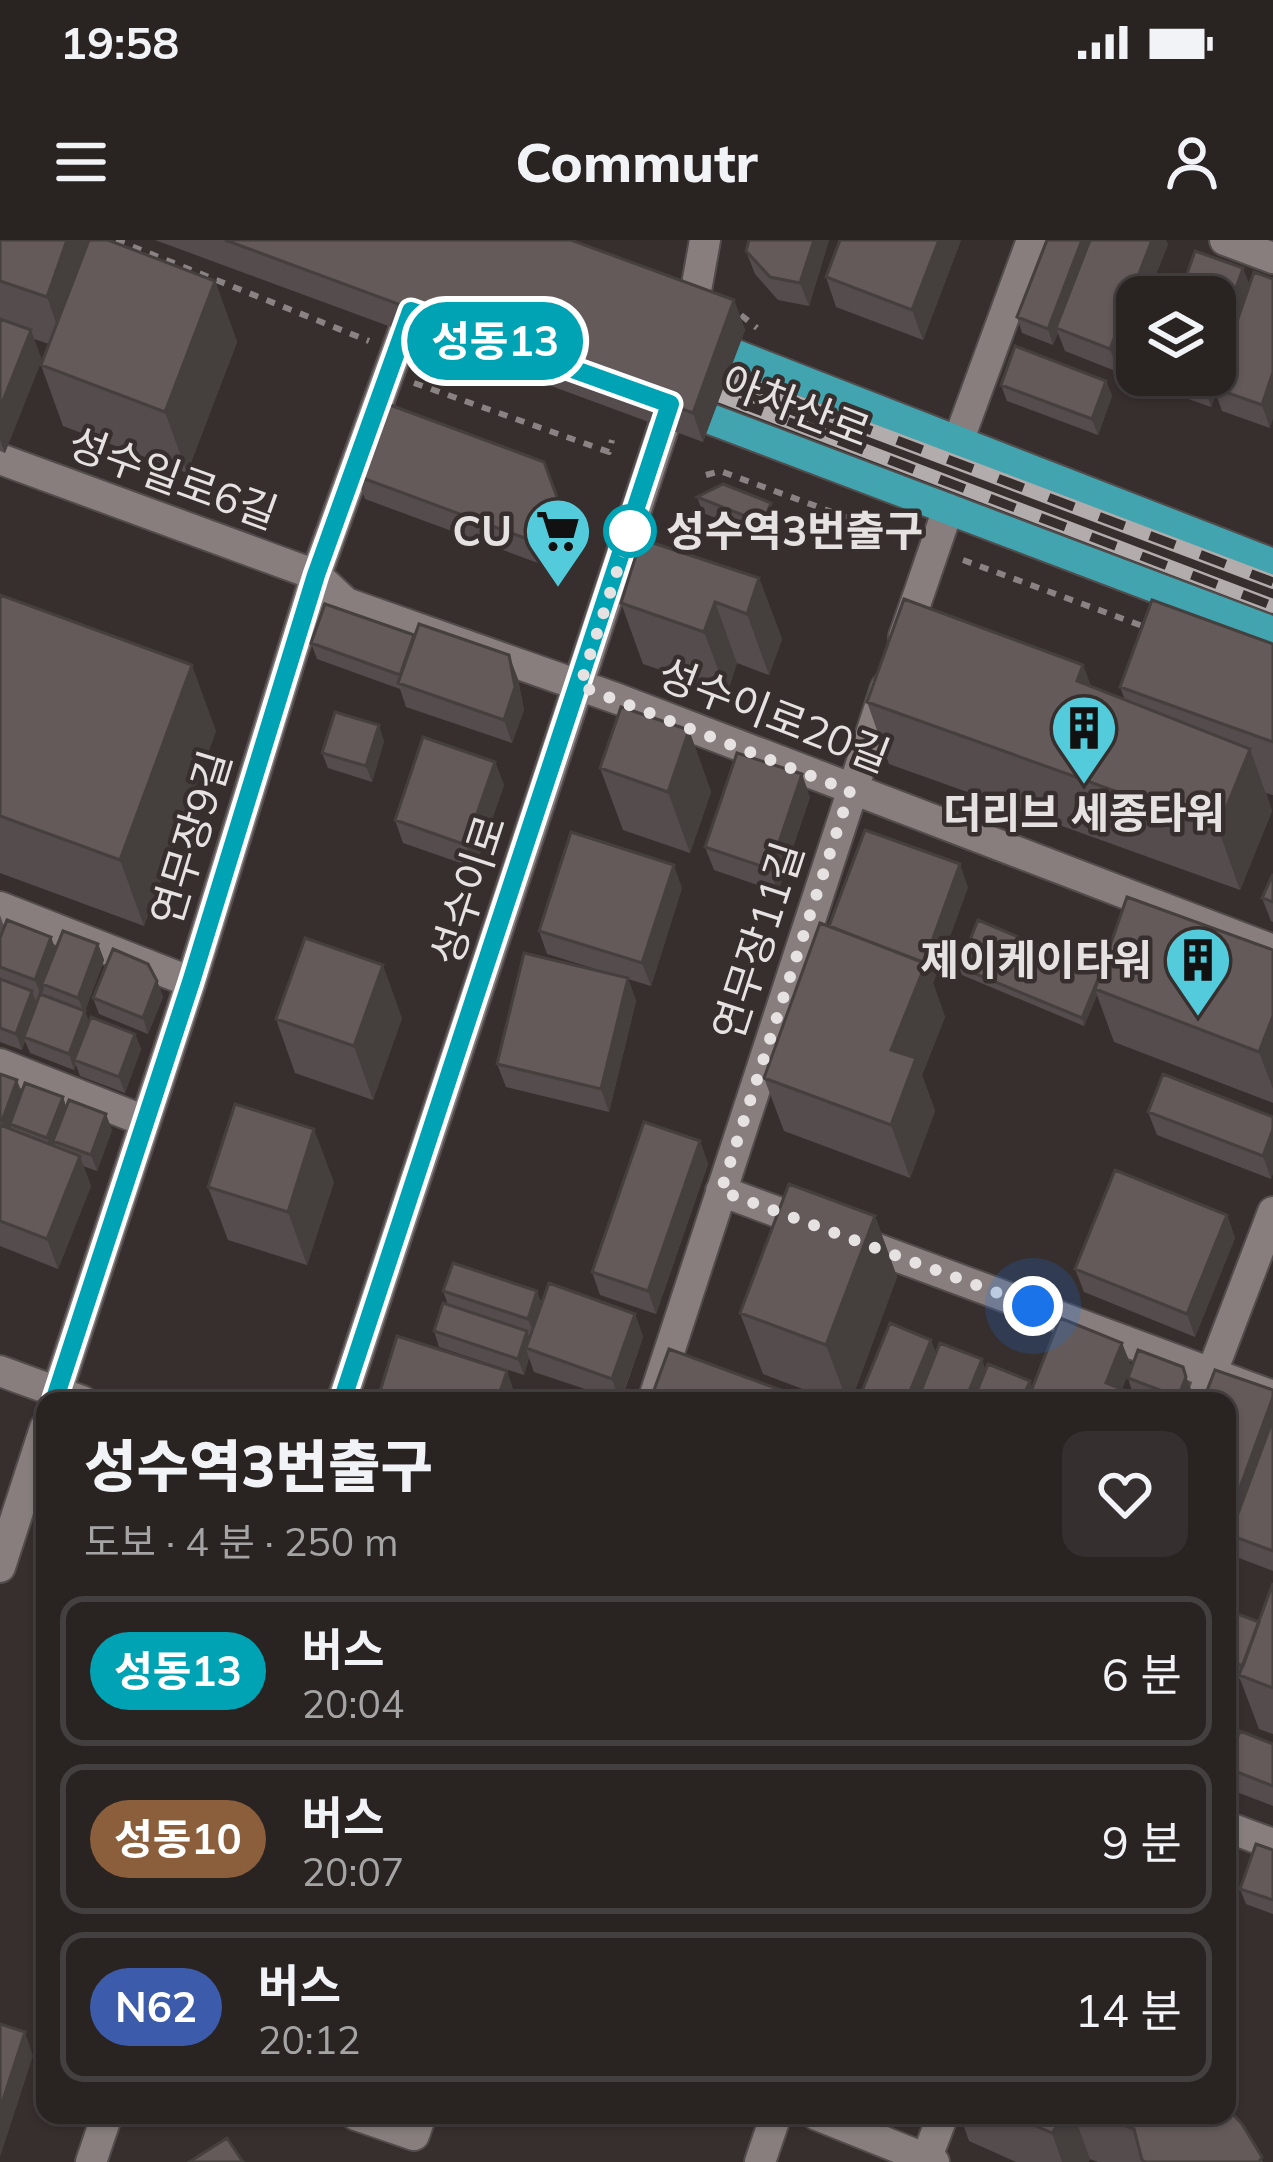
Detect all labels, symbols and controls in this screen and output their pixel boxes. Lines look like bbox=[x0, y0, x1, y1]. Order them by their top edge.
text: 19:58 bbox=[60, 14, 179, 70]
text: Commutr bbox=[515, 128, 758, 196]
icon: menu bbox=[48, 129, 114, 195]
icon: person bbox=[1159, 129, 1225, 195]
map controls bbox=[1116, 276, 1236, 396]
button: layers bbox=[1116, 276, 1236, 396]
line badge: 성동13 bbox=[411, 302, 579, 380]
text: 성동13 bbox=[431, 314, 559, 367]
street label: 아차산로 bbox=[715, 353, 878, 458]
street label: 성수일로6길 bbox=[61, 415, 285, 540]
supermarket icon: CU bbox=[523, 496, 593, 590]
place label: CU bbox=[452, 504, 512, 557]
place label: 성수역3번출구 bbox=[666, 504, 923, 557]
marker: 성수역3번출구 bbox=[605, 506, 655, 556]
street label: 성수이로20길 bbox=[651, 646, 897, 783]
building icon: 더리브 세종타워 bbox=[1049, 693, 1119, 787]
street label: 연무장9길 bbox=[139, 744, 242, 932]
place label: 더리브 세종타워 bbox=[943, 786, 1225, 839]
street label: 성수이로 bbox=[418, 808, 517, 972]
street label: 연무장11길 bbox=[701, 835, 814, 1047]
building icon: 제이케이타워 bbox=[1163, 925, 1233, 1019]
place label: 제이케이타워 bbox=[920, 933, 1152, 986]
your location bbox=[1003, 1276, 1063, 1336]
text: 성수역3번출구 bbox=[84, 1430, 433, 1501]
button: heart bbox=[1062, 1431, 1188, 1557]
text: 도보 · 4 분 · 250 m bbox=[84, 1517, 399, 1566]
text: 버스 bbox=[302, 1621, 385, 1677]
text: 성동13 bbox=[114, 1644, 242, 1697]
text: 6 분 bbox=[1102, 1646, 1182, 1702]
text: 20:04 bbox=[302, 1679, 404, 1728]
text: 버스 bbox=[302, 1789, 385, 1845]
text: 성동10 bbox=[114, 1812, 242, 1865]
text: 9 분 bbox=[1102, 1814, 1182, 1870]
text: 20:07 bbox=[302, 1847, 404, 1896]
text: 버스 bbox=[258, 1957, 341, 2013]
text: N62 bbox=[115, 1980, 197, 2033]
text: 14 분 bbox=[1075, 1982, 1182, 2038]
text: 20:12 bbox=[258, 2015, 361, 2064]

